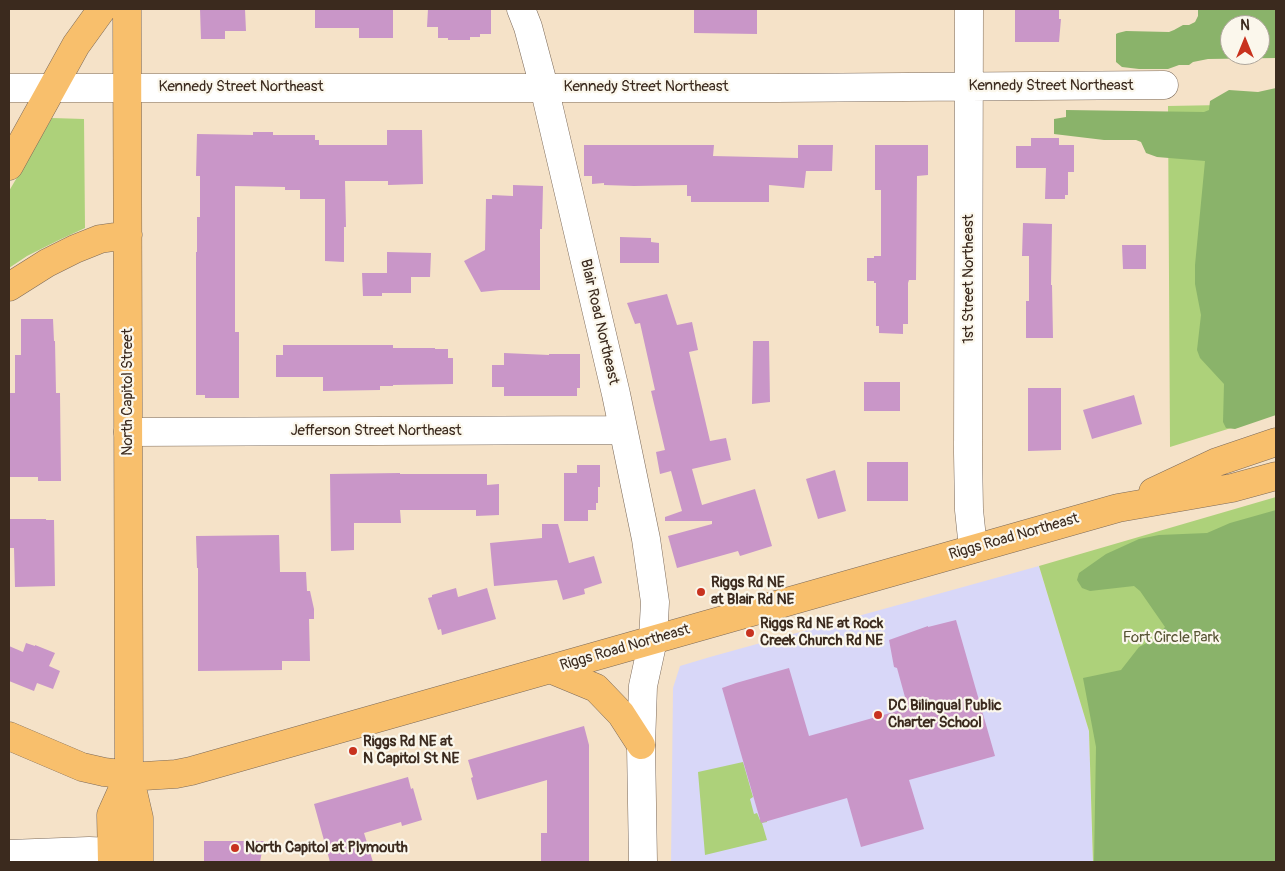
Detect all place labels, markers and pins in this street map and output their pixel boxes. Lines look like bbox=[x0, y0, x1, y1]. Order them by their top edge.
place label: Riggs Rd NE at Blair Rd NE bbox=[711, 574, 794, 609]
marker: Riggs Rd NE at Blair Rd NE bbox=[695, 586, 707, 598]
place label: Riggs Rd NE at Rock Creek Church Rd NE bbox=[760, 615, 883, 650]
marker: Riggs Rd NE at Rock Creek Church Rd NE bbox=[744, 627, 756, 639]
place label: DC Bilingual Public Charter School bbox=[888, 697, 1002, 732]
marker: DC Bilingual Public Charter School bbox=[872, 709, 884, 721]
place label: Riggs Rd NE at N Capitol St NE bbox=[363, 733, 459, 768]
marker: Riggs Rd NE at N Capitol St NE bbox=[347, 745, 359, 757]
place label: North Capitol at Plymouth bbox=[245, 839, 408, 857]
marker: North Capitol at Plymouth bbox=[229, 842, 241, 854]

